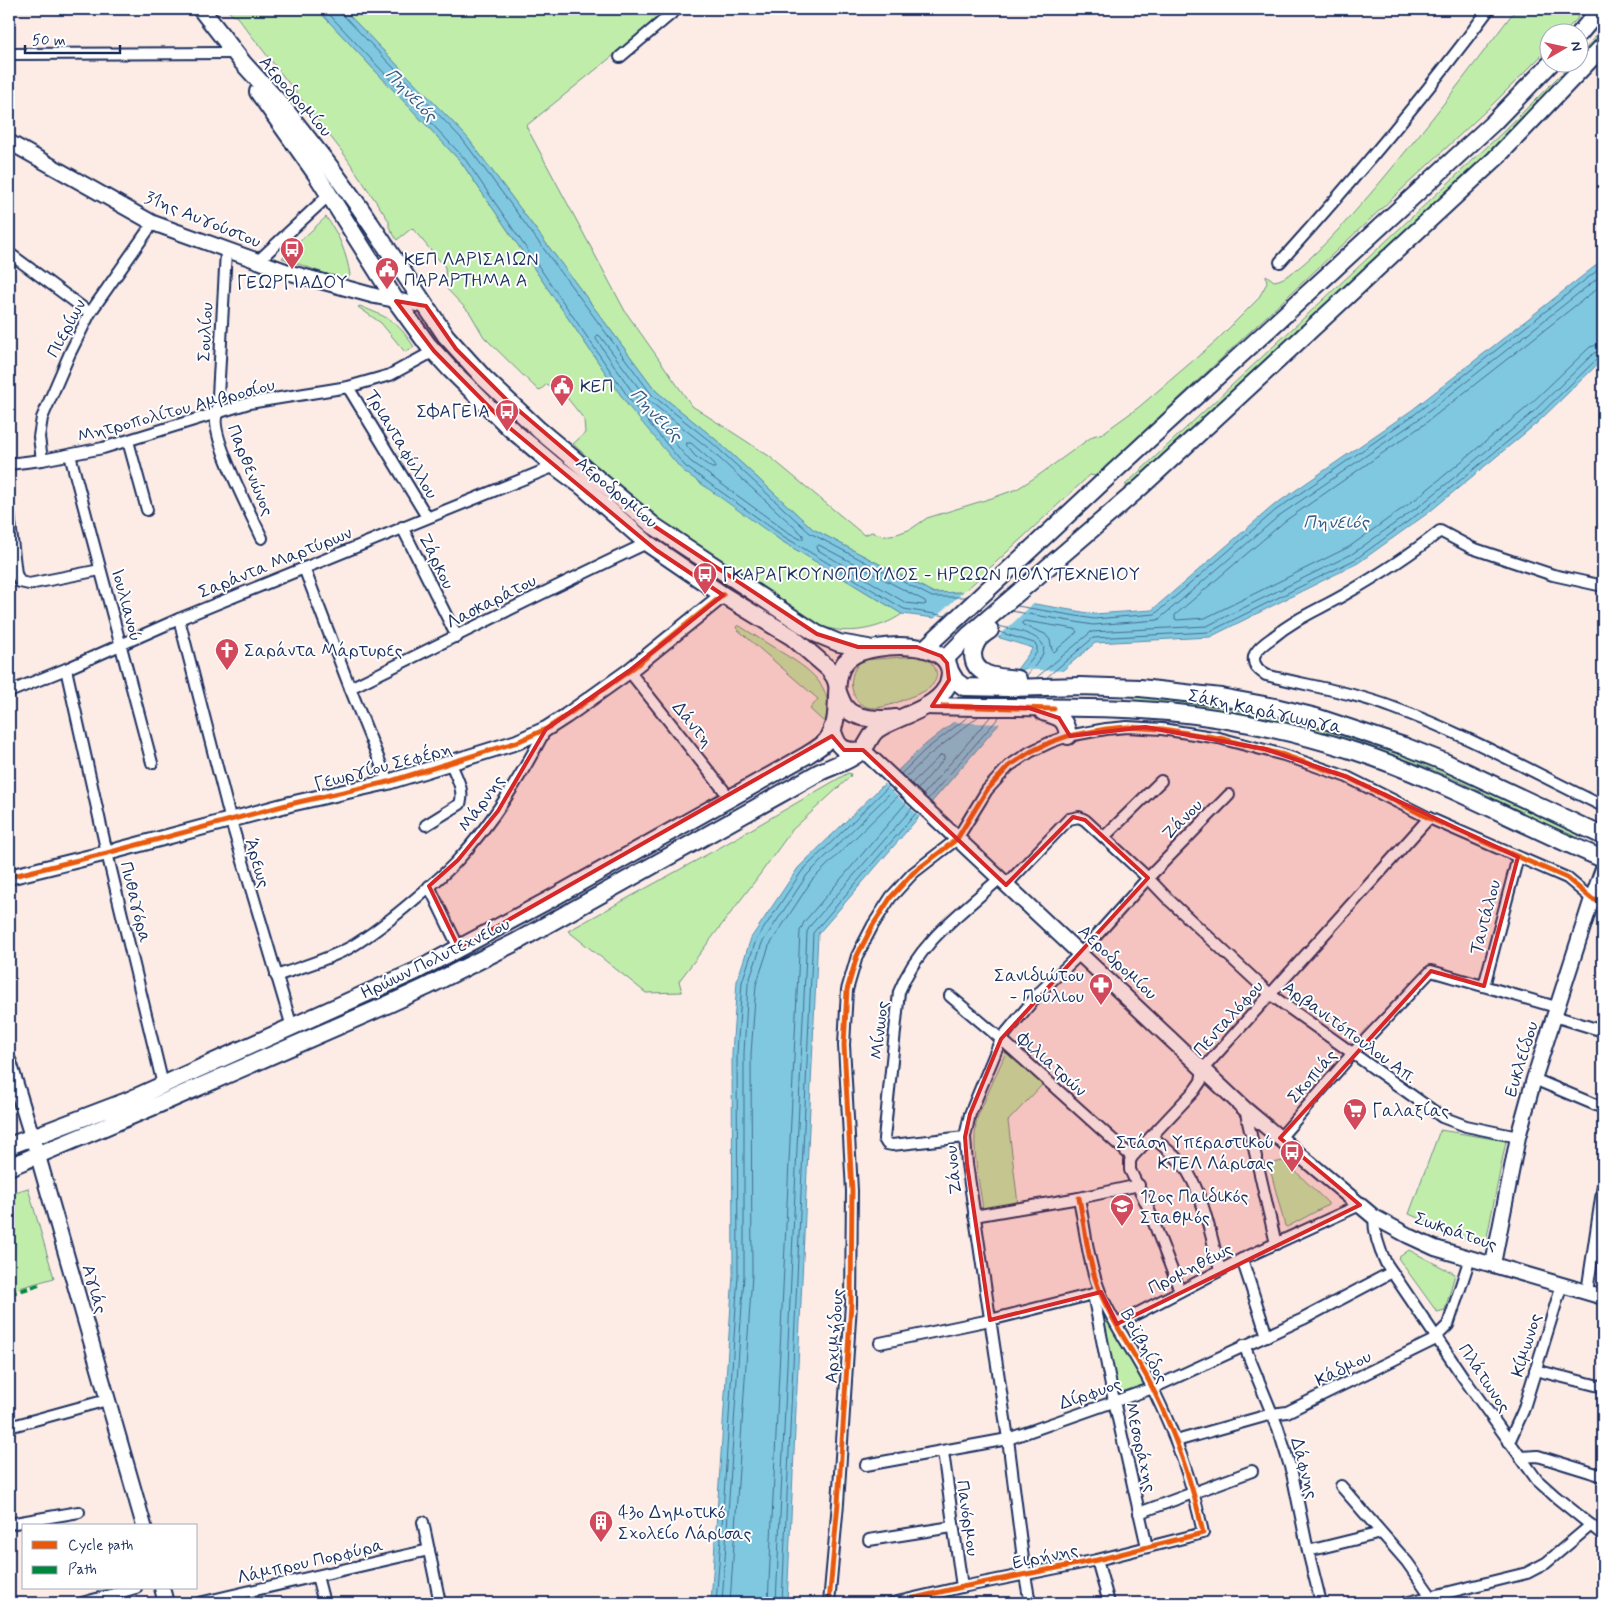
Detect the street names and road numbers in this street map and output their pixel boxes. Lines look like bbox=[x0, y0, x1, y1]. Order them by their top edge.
street label: Αεροδρομίου bbox=[253, 51, 337, 142]
street label: 31ης Αυγούστου bbox=[141, 186, 264, 254]
street label: Πιερίων bbox=[41, 295, 92, 362]
street label: Σουλίου bbox=[192, 302, 220, 362]
street label: Μητροπολίτου Αμβροσίου bbox=[75, 373, 278, 449]
street label: Τριανταφύλλου bbox=[359, 385, 443, 504]
street label: Παρθενώνος bbox=[221, 421, 279, 520]
street label: Αεροδρομίου bbox=[570, 451, 662, 534]
street label: Σαράντα Μαρτύρων bbox=[195, 521, 356, 605]
street label: Ζάρκου bbox=[412, 529, 460, 593]
street label: Ιουλιανού bbox=[105, 566, 147, 644]
street label: Λασκαράτου bbox=[442, 569, 541, 635]
street label: Σάκη Καράγιωργα bbox=[1186, 684, 1344, 740]
street label: Δάντη bbox=[666, 697, 718, 753]
street label: Γεωργίου Σεφέρη bbox=[311, 736, 455, 797]
street label: Μάρνης bbox=[453, 770, 511, 837]
street label: Ζάνου bbox=[1157, 794, 1209, 846]
street label: Άρεως bbox=[239, 836, 276, 891]
street label: Πυθαγόρα bbox=[113, 859, 157, 945]
street label: Ταντάλου bbox=[1465, 877, 1507, 957]
street label: Ηρώων Πολυτεχνείου bbox=[357, 912, 514, 1005]
street label: Αεροδρομίου bbox=[1072, 920, 1162, 1006]
street label: Πενταλόφου bbox=[1188, 975, 1269, 1062]
street label: Αρβανιτόπουλου Απ. bbox=[1277, 976, 1421, 1090]
street label: Μίνωος bbox=[865, 999, 895, 1061]
street label: Ευκλείδου bbox=[1499, 1019, 1545, 1100]
street label: Φιλιατρών bbox=[1011, 1026, 1091, 1103]
street label: Σκοπιάς bbox=[1283, 1044, 1343, 1109]
street label: Ζάνου bbox=[940, 1144, 968, 1196]
street label: Σωκράτους bbox=[1411, 1207, 1500, 1257]
street label: Προμηθέως bbox=[1143, 1236, 1237, 1301]
street label: Αγιάς bbox=[76, 1262, 113, 1317]
street label: Αρχιμήδους bbox=[820, 1288, 850, 1384]
street label: Βοϊβηίδος bbox=[1114, 1305, 1174, 1388]
street label: Κίμωνος bbox=[1506, 1310, 1548, 1380]
street label: Πλάτωνος bbox=[1452, 1339, 1516, 1418]
street label: Κάδμου bbox=[1311, 1345, 1376, 1393]
street label: Δίρφυος bbox=[1056, 1372, 1125, 1416]
street label: Μεσοράχης bbox=[1118, 1400, 1162, 1495]
street label: Δάφνης bbox=[1284, 1435, 1324, 1502]
street label: Πανόρμου bbox=[950, 1479, 984, 1558]
street label: Λάμπρου Πορφύρα bbox=[235, 1533, 386, 1590]
street label: Ειρήνης bbox=[1010, 1538, 1080, 1576]

